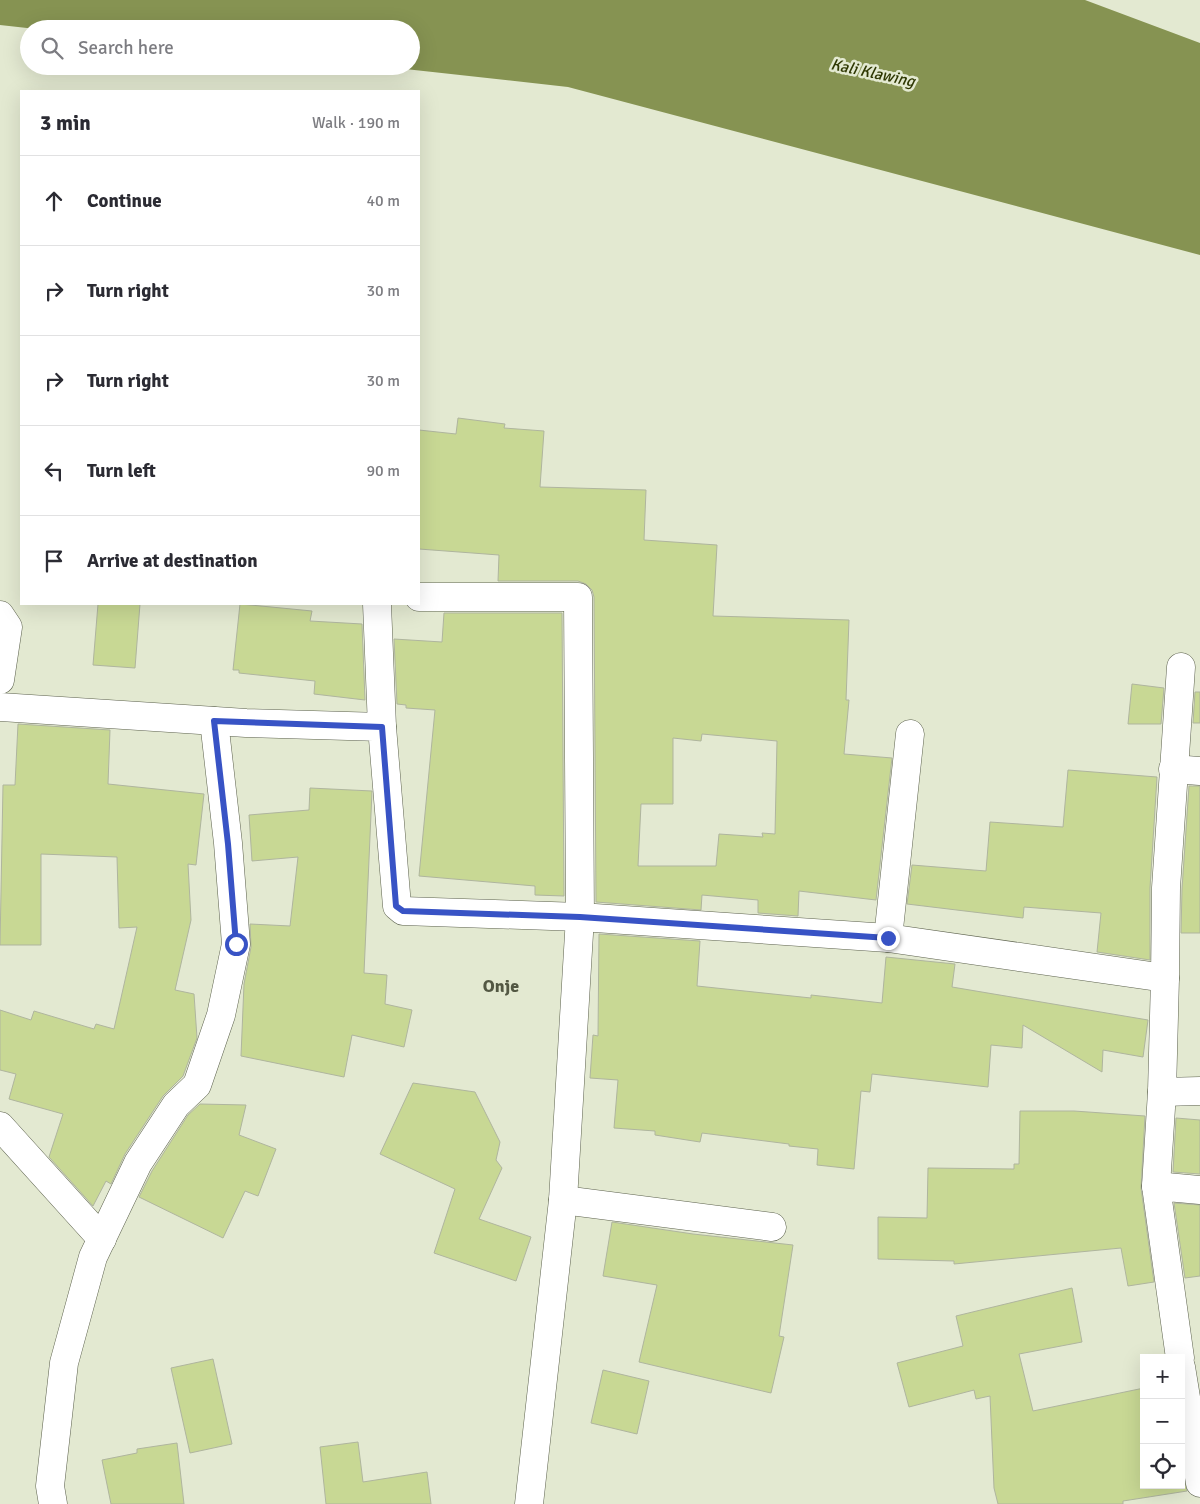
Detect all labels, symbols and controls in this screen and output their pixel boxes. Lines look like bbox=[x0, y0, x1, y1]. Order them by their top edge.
search box bbox=[20, 20, 420, 75]
icon: search bbox=[38, 34, 66, 62]
text: Search here bbox=[78, 36, 174, 60]
water label: Kali Klawing bbox=[829, 54, 918, 92]
text: 3 min bbox=[40, 110, 91, 136]
text: Walk · 190 m bbox=[312, 113, 400, 133]
icon: ahead bbox=[40, 187, 68, 215]
text: Continue bbox=[87, 189, 162, 213]
text: 40 m bbox=[366, 191, 400, 211]
icon: right bbox=[40, 277, 68, 305]
text: Turn right bbox=[87, 279, 169, 303]
text: 30 m bbox=[366, 281, 400, 301]
icon: right bbox=[40, 367, 68, 395]
text: Turn right bbox=[87, 369, 169, 393]
text: 30 m bbox=[366, 371, 400, 391]
icon: left bbox=[40, 457, 68, 485]
text: Turn left bbox=[87, 459, 156, 483]
text: 90 m bbox=[366, 461, 400, 481]
icon: arrive bbox=[40, 547, 68, 575]
text: Arrive at destination bbox=[87, 549, 258, 573]
route end bbox=[877, 927, 900, 950]
route start bbox=[225, 933, 248, 956]
district label: Onje bbox=[483, 975, 519, 997]
map controls bbox=[1140, 1354, 1185, 1489]
button: + bbox=[1140, 1354, 1185, 1399]
button: − bbox=[1140, 1399, 1185, 1444]
button: locate bbox=[1140, 1444, 1185, 1489]

